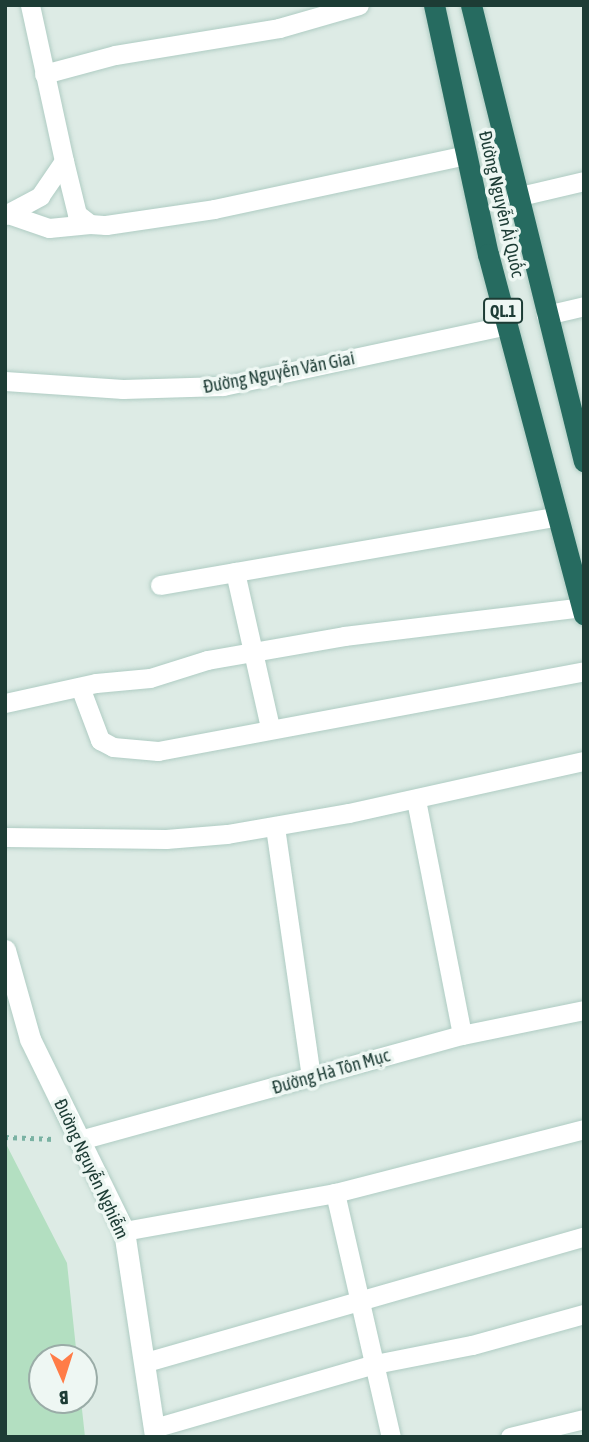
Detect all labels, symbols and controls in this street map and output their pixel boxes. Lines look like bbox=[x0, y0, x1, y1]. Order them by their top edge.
street label: Đường Nguyễn Ái Quốc bbox=[474, 129, 528, 279]
road number: QL.1 bbox=[482, 298, 524, 324]
street label: Đường Nguyễn Văn Giai bbox=[201, 348, 357, 398]
street label: Đường Hà Tôn Mục bbox=[270, 1045, 392, 1099]
street label: Đường Nguyễn Nghiễm bbox=[49, 1095, 133, 1243]
north arrow bbox=[28, 1344, 98, 1414]
text: B bbox=[59, 1387, 69, 1409]

